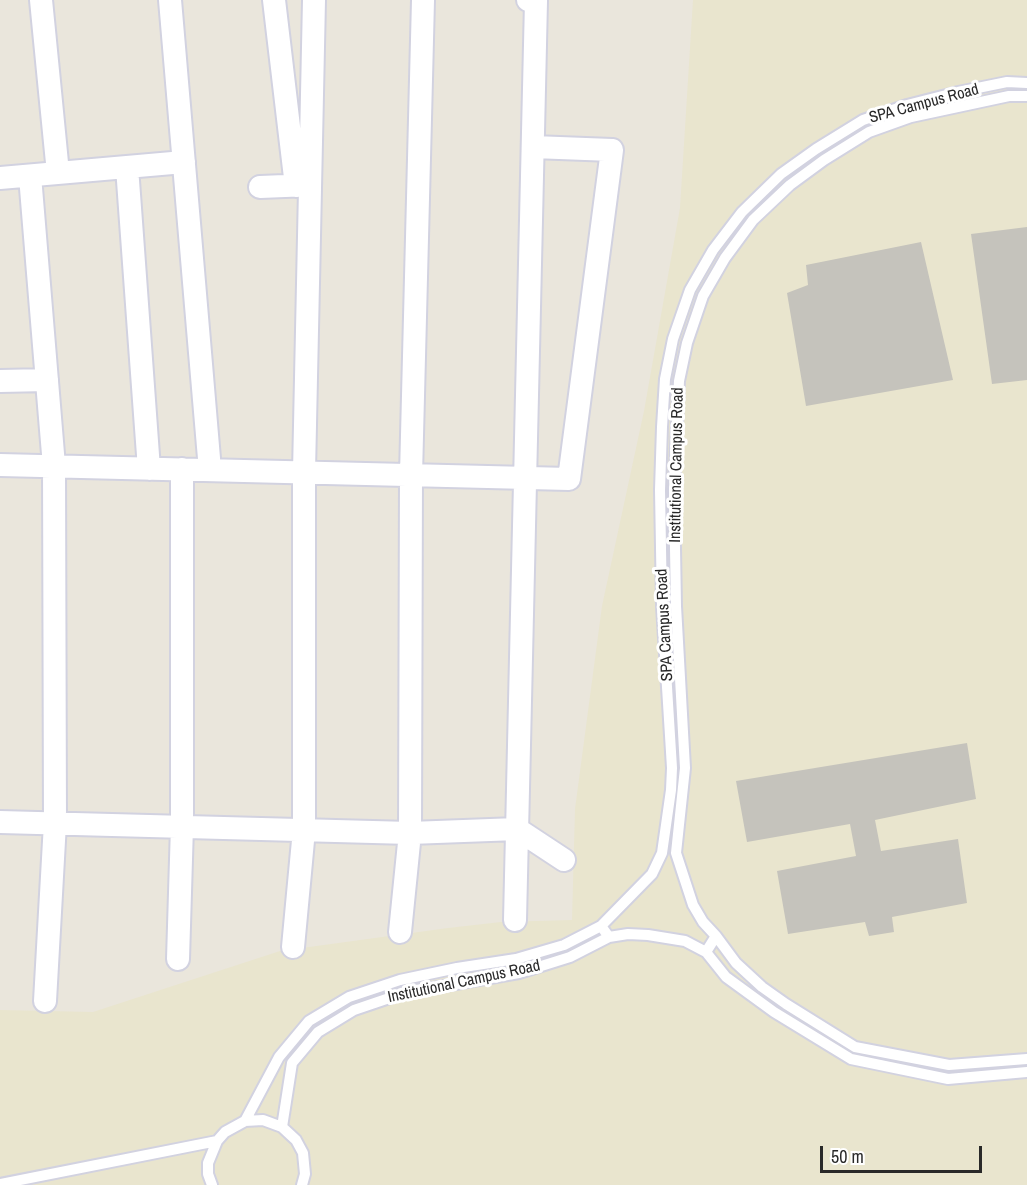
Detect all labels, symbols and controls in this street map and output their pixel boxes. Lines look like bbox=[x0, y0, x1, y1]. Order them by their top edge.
street label: SPA Campus Road bbox=[867, 80, 981, 128]
street label: Institutional Campus Road bbox=[666, 387, 688, 543]
street label: SPA Campus Road bbox=[652, 568, 678, 682]
street label: Institutional Campus Road bbox=[386, 956, 542, 1008]
scale bar bbox=[823, 1134, 985, 1172]
text: 50 m bbox=[831, 1144, 864, 1169]

